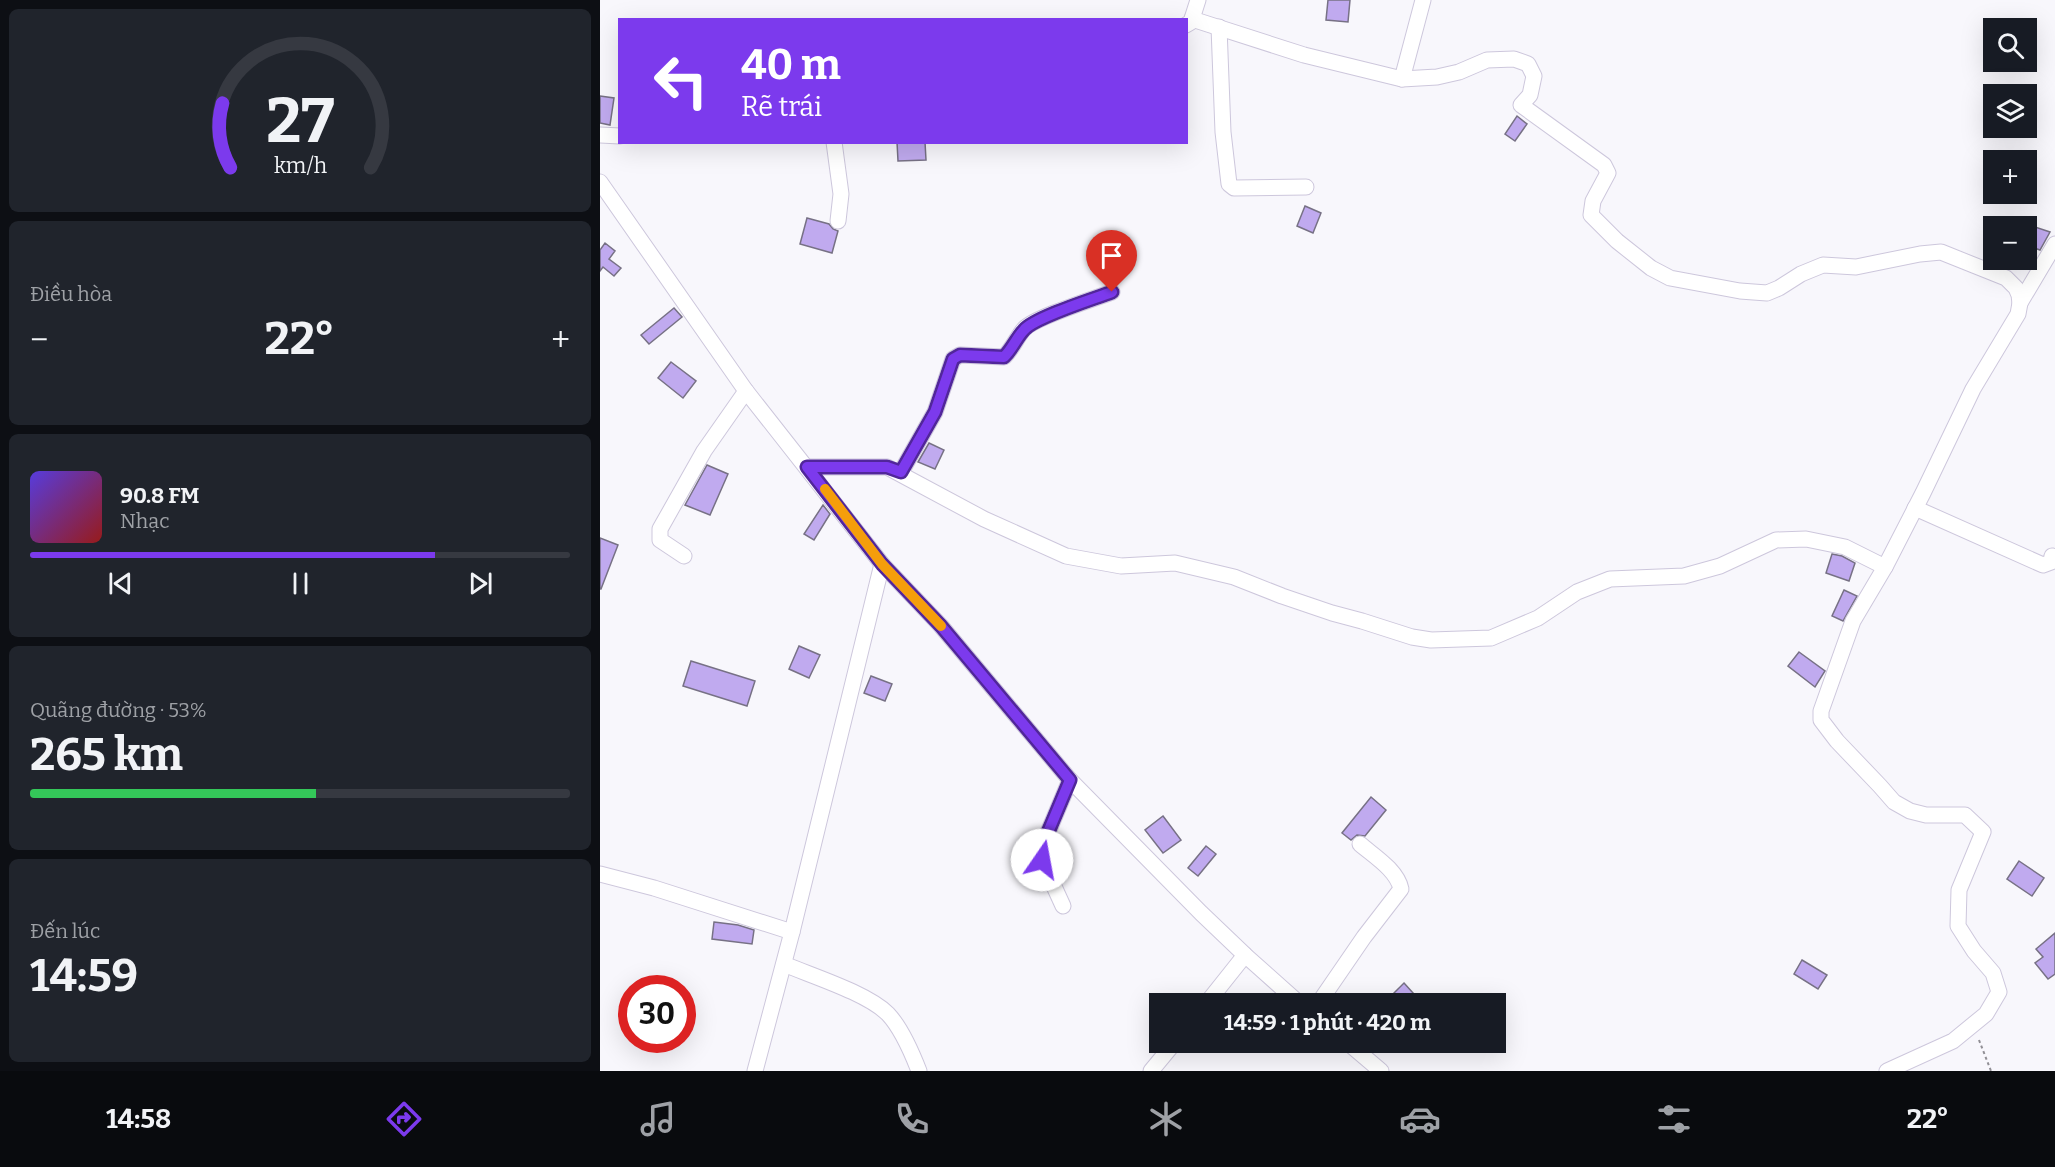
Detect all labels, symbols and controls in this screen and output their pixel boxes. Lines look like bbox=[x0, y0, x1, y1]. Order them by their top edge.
map controls bbox=[1983, 18, 2037, 270]
button: search bbox=[1983, 18, 2037, 72]
text: 40 m bbox=[741, 40, 841, 90]
icon: left bbox=[642, 42, 720, 120]
text: 27 bbox=[266, 84, 334, 159]
button: layers bbox=[1983, 84, 2037, 138]
text: Rẽ trái bbox=[741, 91, 822, 123]
button: + bbox=[1983, 150, 2037, 204]
text: km/h bbox=[273, 153, 327, 179]
button: − bbox=[1983, 216, 2037, 270]
pin bbox=[1086, 230, 1137, 292]
icon: arrive bbox=[1095, 239, 1128, 272]
text: Điều hòa bbox=[30, 282, 112, 306]
text: 22° bbox=[264, 312, 335, 366]
text: − bbox=[30, 320, 48, 360]
text: + bbox=[551, 320, 570, 360]
text: 90.8 FM bbox=[120, 482, 199, 509]
text: Nhạc bbox=[120, 509, 170, 533]
icon: previous bbox=[104, 567, 137, 600]
icon: pause bbox=[284, 567, 317, 600]
icon: next bbox=[464, 567, 497, 600]
text: Quãng đường · 53% bbox=[30, 698, 207, 722]
text: 265 km bbox=[30, 728, 183, 782]
position arrow bbox=[1010, 828, 1074, 892]
text: Đến lúc bbox=[30, 919, 100, 943]
text: 14:59 bbox=[30, 949, 138, 1003]
speed limit sign: 30 bbox=[618, 975, 696, 1053]
text: 14:59 · 1 phút · 420 m bbox=[1224, 1009, 1431, 1036]
icon: directions bbox=[383, 1098, 425, 1140]
icon: music bbox=[637, 1098, 679, 1140]
icon: phone bbox=[891, 1098, 933, 1140]
icon: climate bbox=[1145, 1098, 1187, 1140]
icon: car bbox=[1399, 1098, 1441, 1140]
icon: filters bbox=[1653, 1098, 1695, 1140]
text: 14:58 bbox=[106, 1103, 171, 1135]
text: 22° bbox=[1907, 1103, 1949, 1135]

